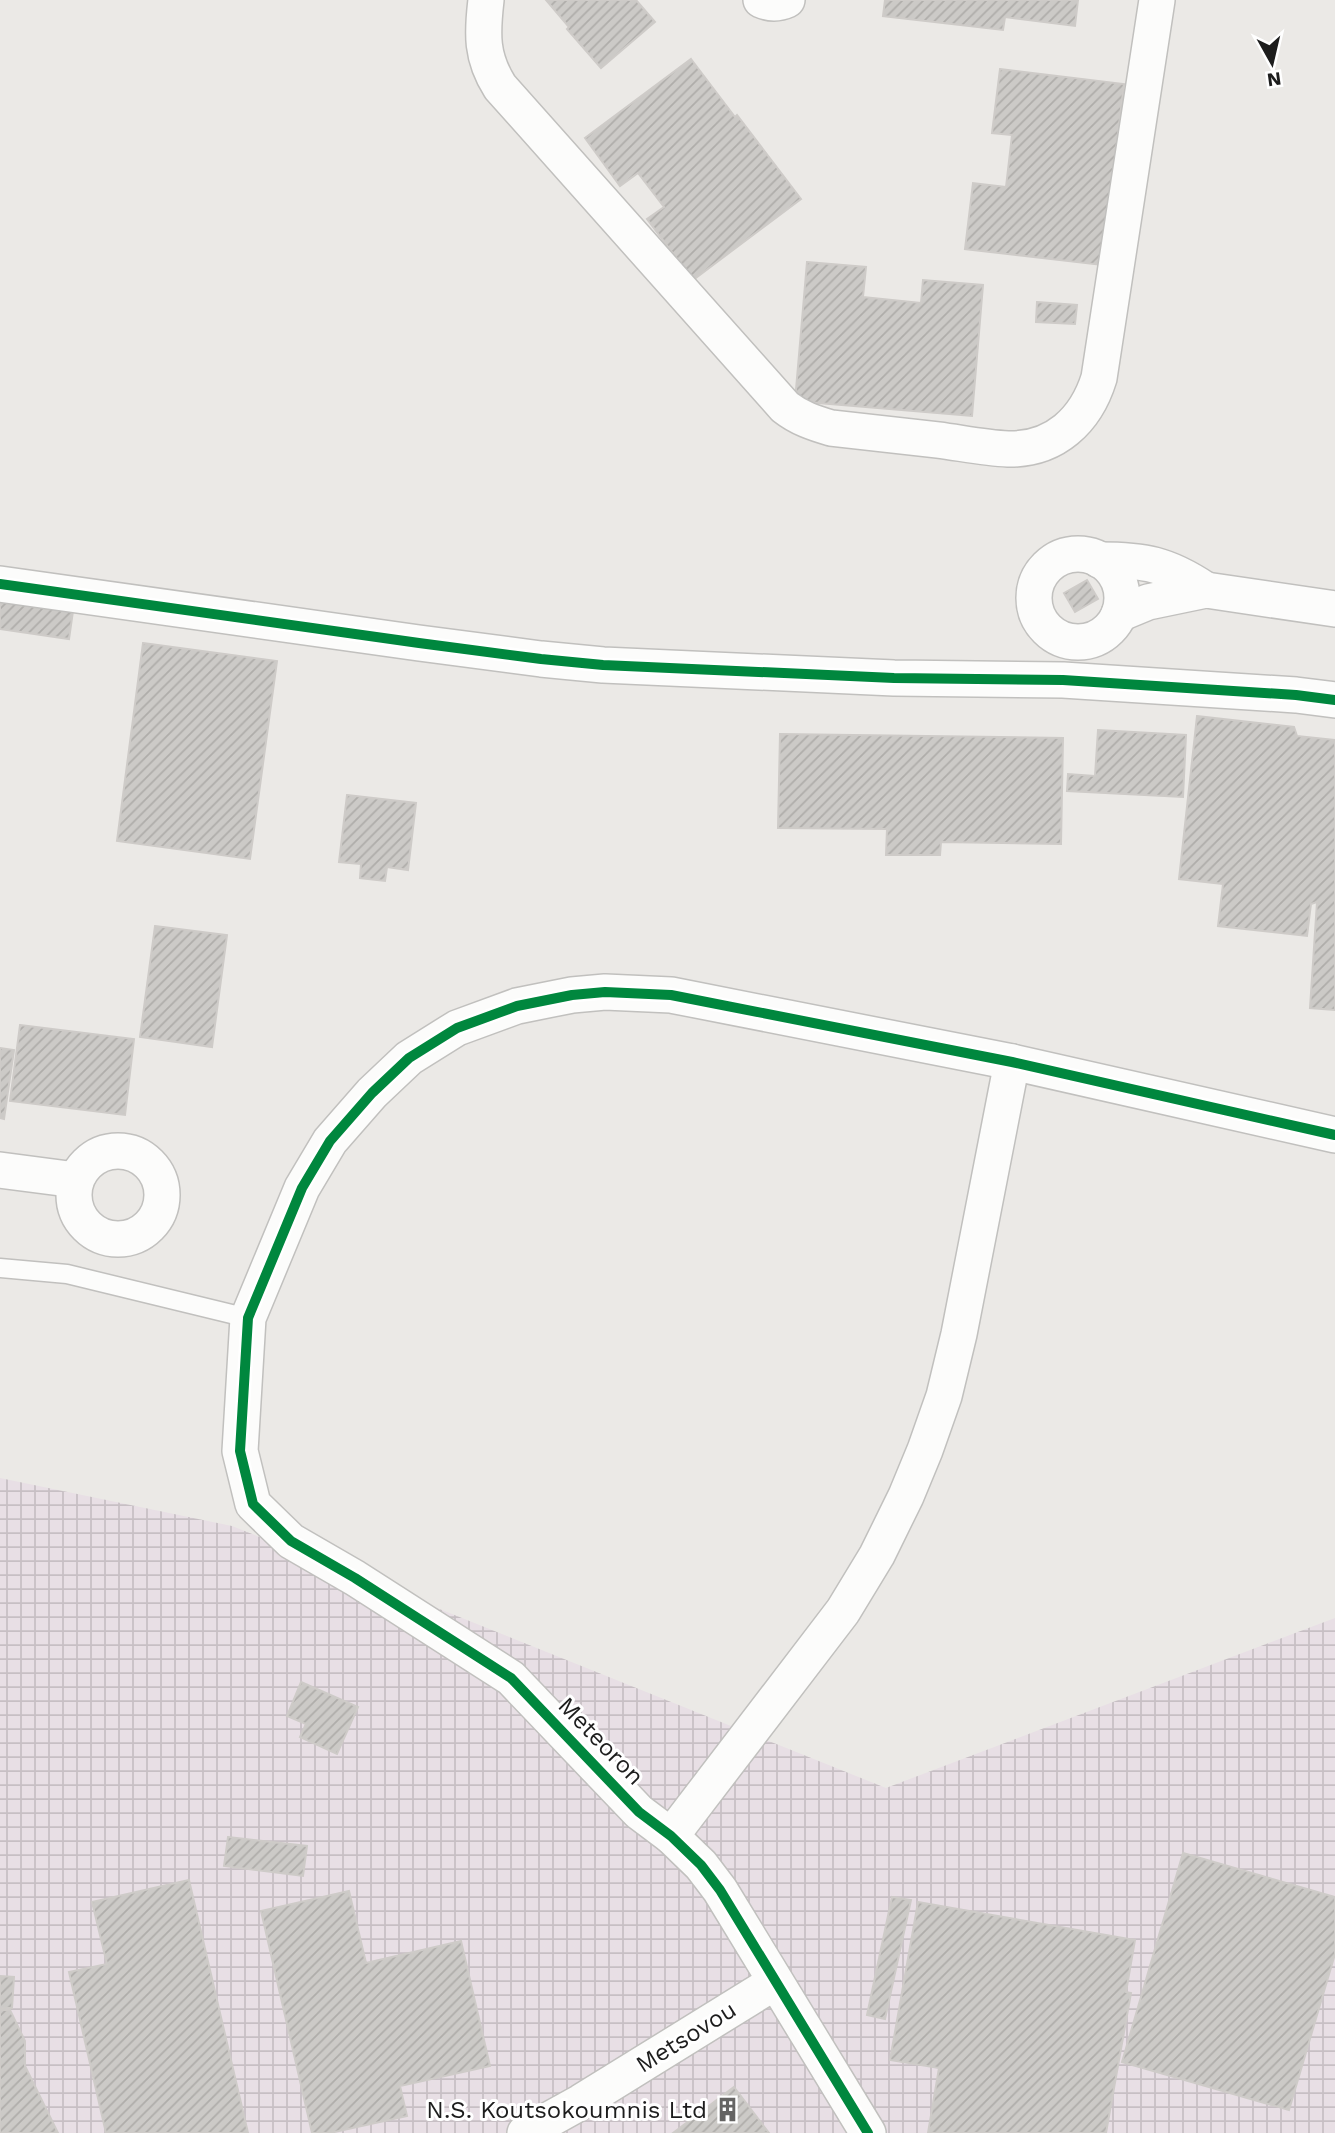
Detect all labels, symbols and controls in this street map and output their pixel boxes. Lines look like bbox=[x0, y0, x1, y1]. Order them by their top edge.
north arrow bbox=[1237, 28, 1307, 98]
text: N bbox=[1266, 67, 1283, 92]
street label: Meteoron bbox=[552, 1691, 650, 1791]
street label: Metsovou bbox=[631, 1995, 741, 2079]
place label: N.S. Koutsokoumnis Ltd bbox=[426, 2096, 707, 2124]
building icon: N.S. Koutsokoumnis Ltd bbox=[713, 2096, 741, 2124]

